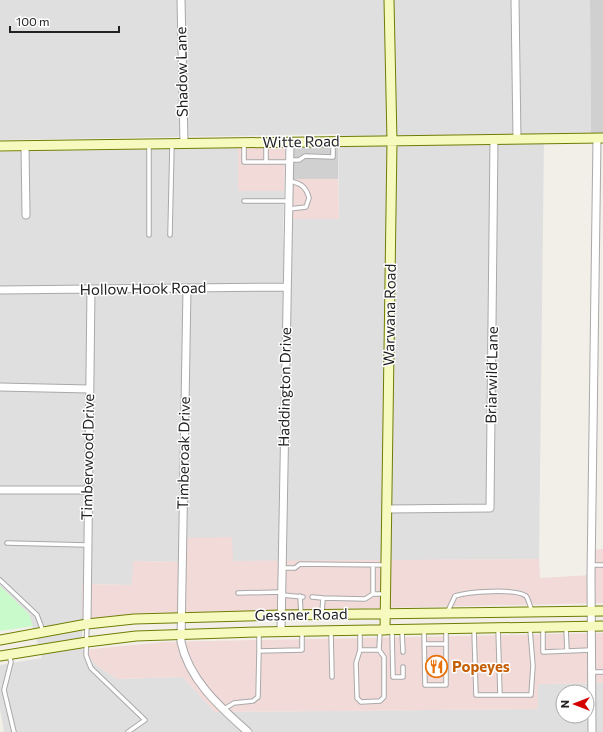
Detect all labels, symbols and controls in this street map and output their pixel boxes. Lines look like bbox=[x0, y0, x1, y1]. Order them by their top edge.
scale bar bbox=[10, 8, 119, 34]
text: 100 m bbox=[16, 14, 50, 28]
street label: Shadow Lane bbox=[171, 27, 191, 117]
street label: Witte Road bbox=[262, 131, 340, 151]
street label: Warwana Road bbox=[379, 264, 399, 366]
street label: Hollow Hook Road bbox=[80, 278, 206, 298]
street label: Briarwild Lane bbox=[481, 326, 501, 424]
street label: Haddington Drive bbox=[274, 327, 294, 447]
street label: Timberwood Drive bbox=[77, 393, 97, 521]
street label: Timberoak Drive bbox=[173, 396, 193, 510]
street label: Gessner Road bbox=[254, 604, 348, 624]
restaurant icon: Popeyes bbox=[424, 654, 450, 680]
place label: Popeyes bbox=[452, 657, 510, 675]
north arrow bbox=[555, 684, 595, 724]
text: N bbox=[558, 700, 571, 708]

